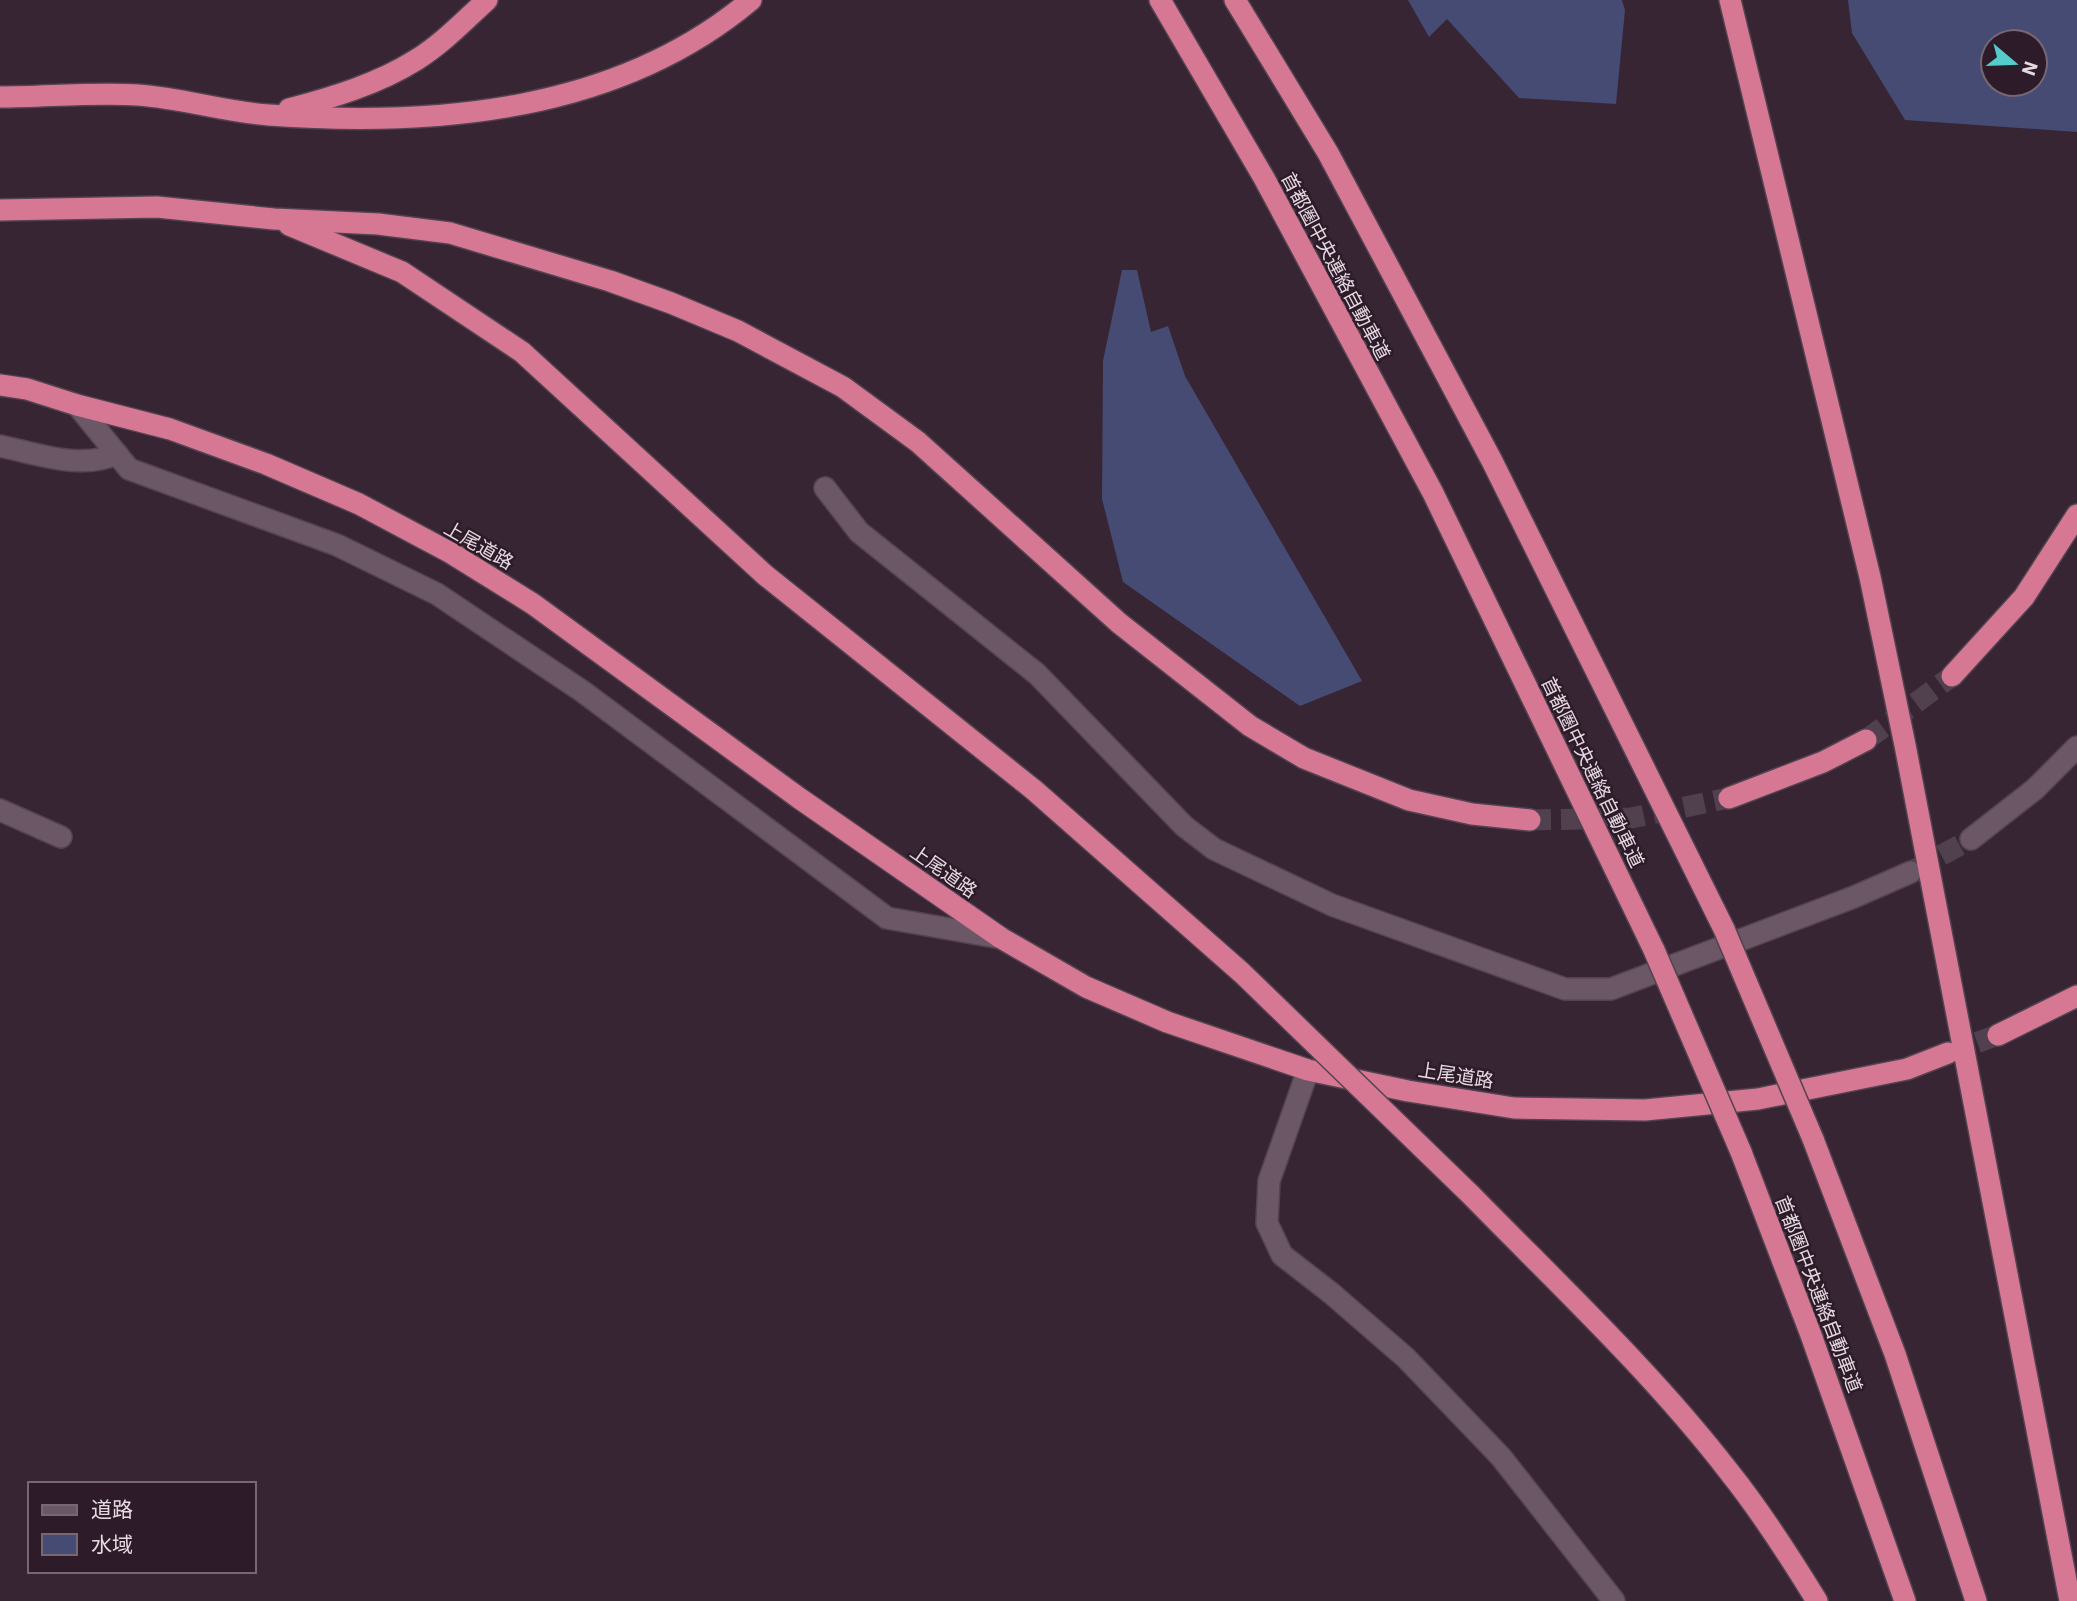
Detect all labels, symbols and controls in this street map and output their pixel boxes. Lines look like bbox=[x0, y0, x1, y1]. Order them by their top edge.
north arrow bbox=[1979, 28, 2049, 98]
text: N bbox=[2016, 58, 2044, 79]
street label: 首都圏中央連絡自動車道 bbox=[1276, 168, 1396, 364]
street label: 上尾道路 bbox=[440, 516, 518, 574]
street label: 首都圏中央連絡自動車道 bbox=[1536, 673, 1650, 871]
street label: 上尾道路 bbox=[906, 839, 982, 903]
street label: 上尾道路 bbox=[1417, 1057, 1495, 1093]
street label: 首都圏中央連絡自動車道 bbox=[1770, 1192, 1868, 1396]
legend bbox=[28, 1482, 256, 1573]
text: 道路 bbox=[91, 1495, 133, 1523]
text: 水域 bbox=[91, 1530, 133, 1558]

